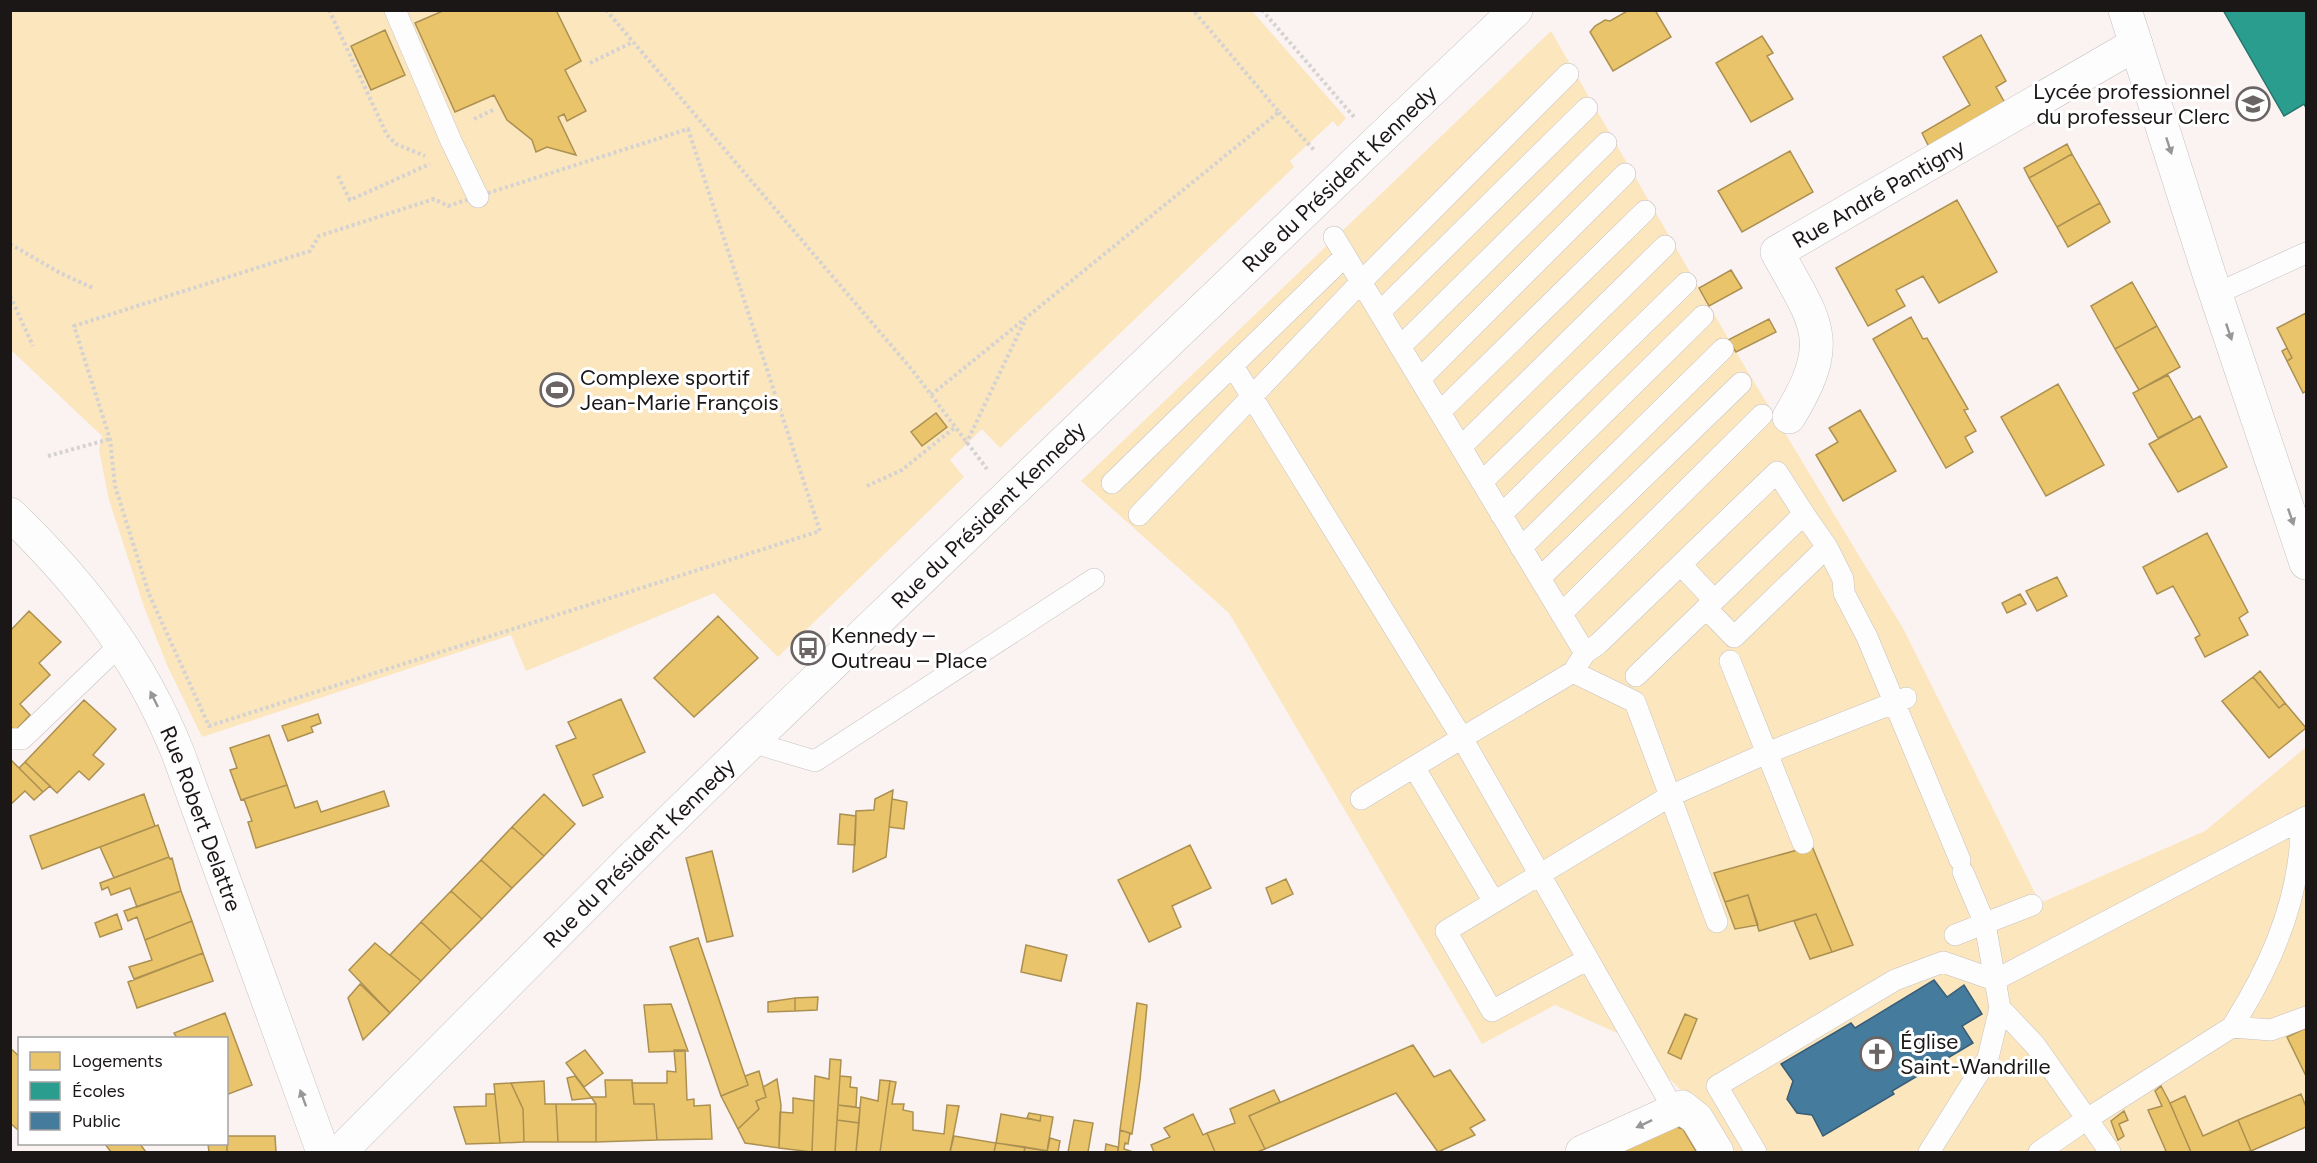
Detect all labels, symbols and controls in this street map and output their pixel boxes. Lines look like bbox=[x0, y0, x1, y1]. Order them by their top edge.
place label: Lycée professionnel du professeur Clerc bbox=[2033, 78, 2230, 130]
street label: Rue du Président Kennedy bbox=[1237, 79, 1443, 278]
school or university icon: Lycée professionnel du professeur Clerc bbox=[2235, 86, 2271, 122]
street label: Rue André Pantigny bbox=[1788, 133, 1970, 254]
one-way arrow bbox=[2164, 137, 2174, 155]
one-way arrow bbox=[2225, 323, 2234, 341]
place label: Complexe sportif Jean-Marie François bbox=[580, 364, 779, 416]
sports icon: Complexe sportif Jean-Marie François bbox=[539, 372, 575, 408]
street label: Rue du Président Kennedy bbox=[886, 415, 1092, 614]
one-way arrow bbox=[2287, 508, 2296, 526]
place label: Kennedy – Outreau – Place bbox=[831, 622, 987, 674]
bus stop icon: Kennedy – Outreau – Place bbox=[790, 630, 826, 666]
one-way arrow bbox=[149, 690, 158, 707]
street label: Rue Robert Delattre bbox=[154, 722, 247, 915]
street label: Rue du Président Kennedy bbox=[538, 752, 741, 954]
place label: Église Saint-Wandrille bbox=[1900, 1028, 2050, 1080]
church icon: Église Saint-Wandrille bbox=[1859, 1036, 1895, 1072]
legend bbox=[18, 1037, 228, 1145]
text: Logements bbox=[72, 1050, 163, 1072]
text: Écoles bbox=[72, 1080, 125, 1102]
one-way arrow bbox=[298, 1088, 308, 1106]
text: Public bbox=[72, 1110, 121, 1132]
one-way arrow bbox=[1635, 1119, 1652, 1128]

